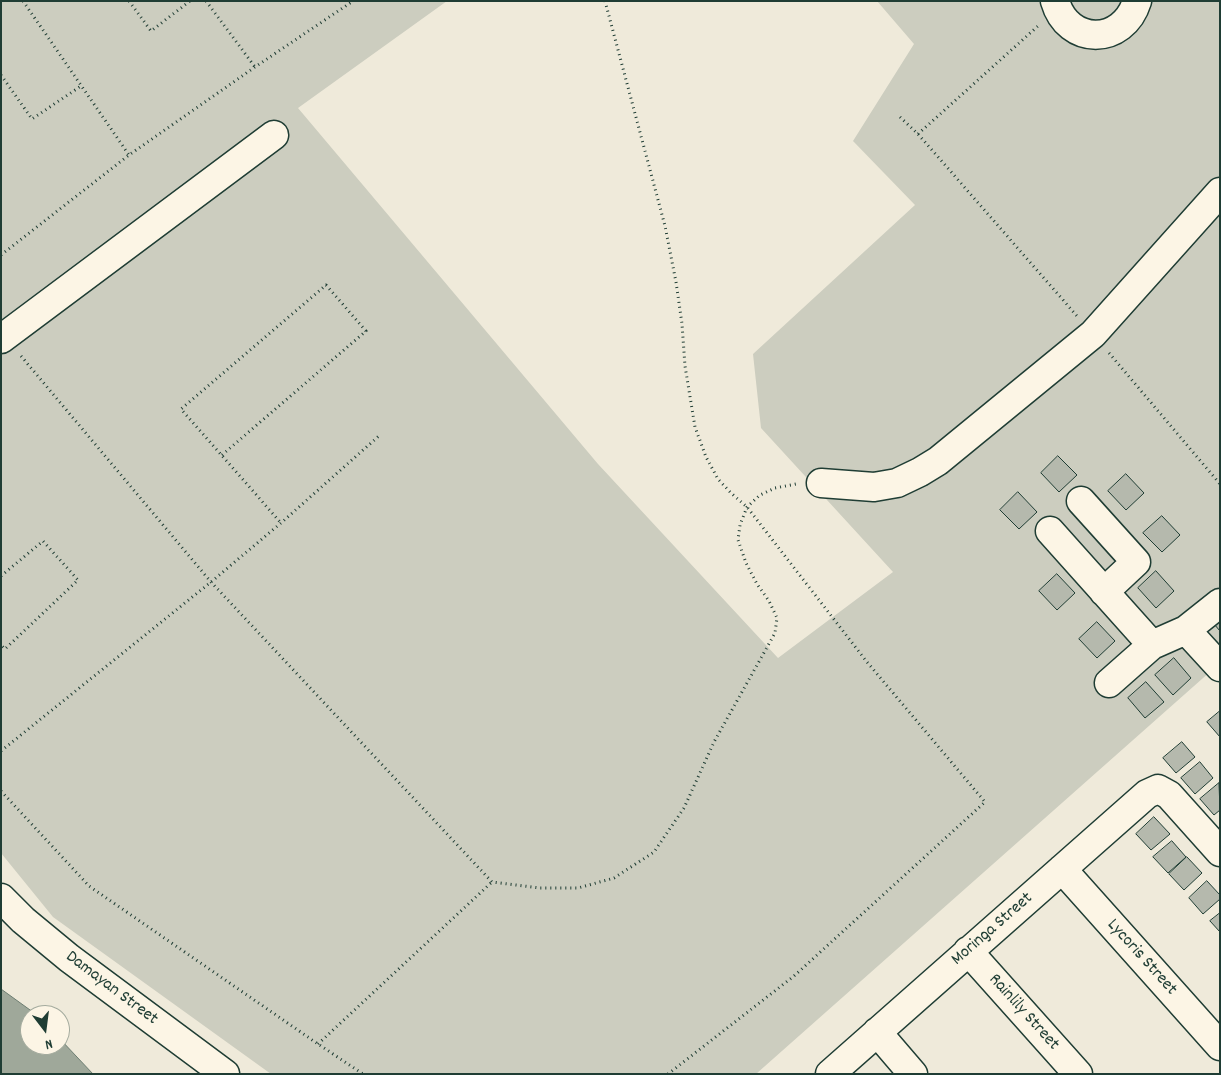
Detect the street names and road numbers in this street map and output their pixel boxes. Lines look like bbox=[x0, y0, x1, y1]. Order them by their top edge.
street label: Moringa Street bbox=[948, 889, 1038, 971]
street label: Lycoris Street bbox=[1101, 915, 1181, 1001]
street label: Damayan Street bbox=[60, 947, 162, 1031]
street label: Rainlily Street bbox=[983, 970, 1063, 1056]

